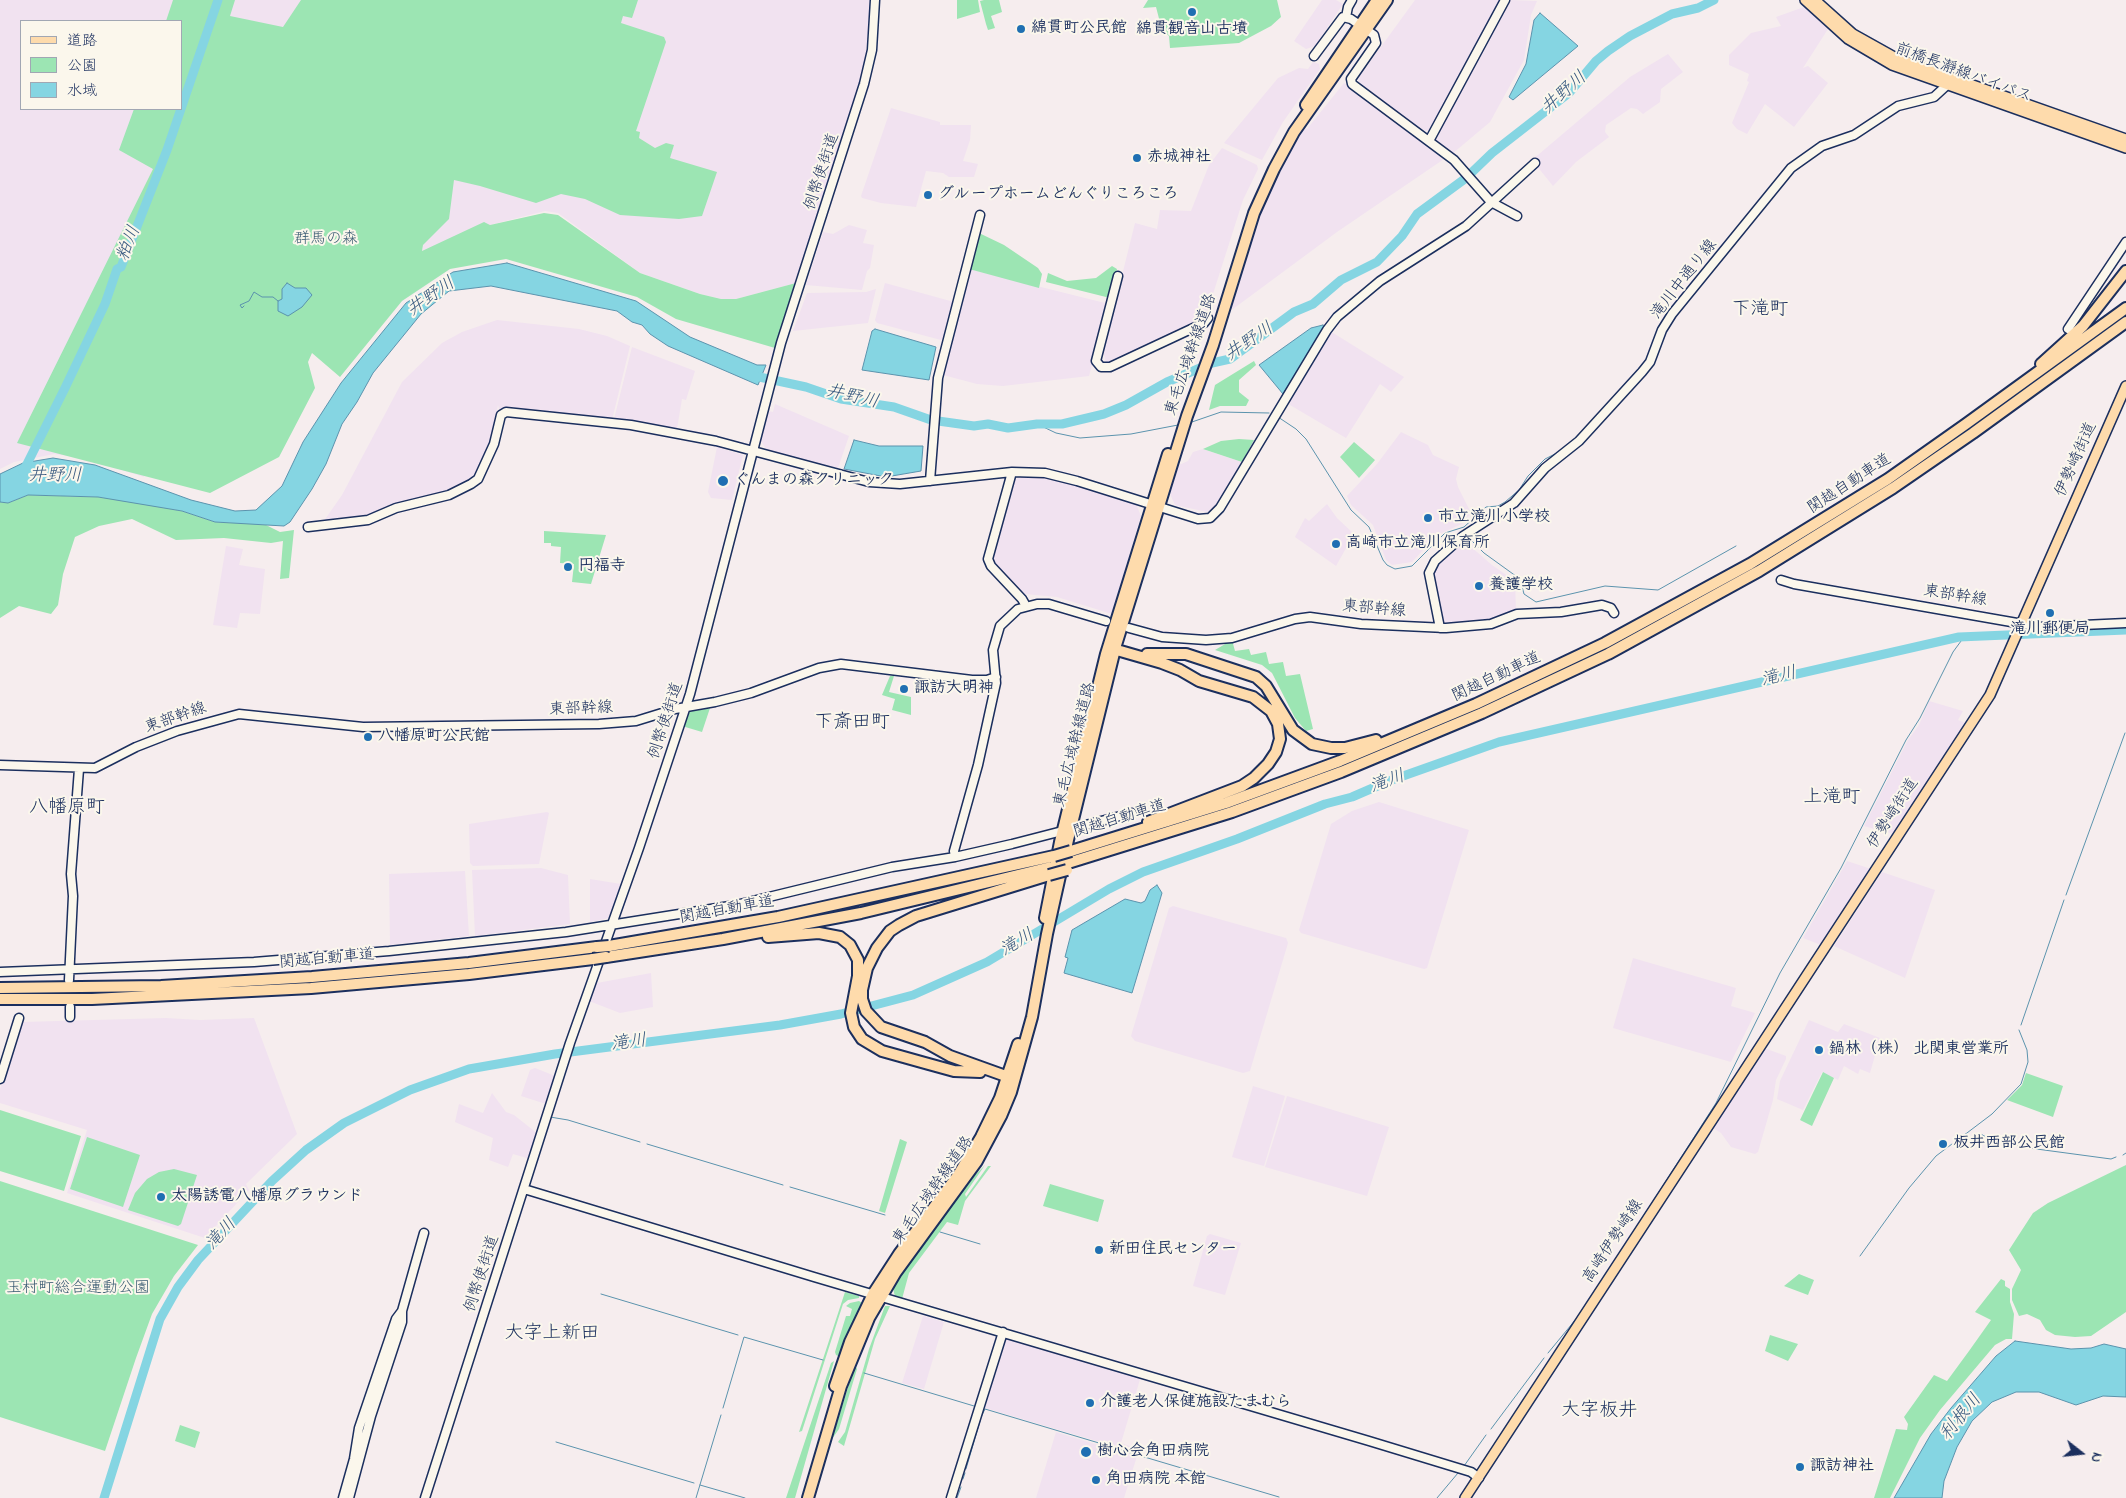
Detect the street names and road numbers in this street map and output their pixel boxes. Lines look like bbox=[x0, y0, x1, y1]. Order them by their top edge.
street label: 前橋長瀞線バイパス bbox=[1892, 40, 2034, 108]
street label: 例幣使街道 bbox=[802, 131, 844, 213]
street label: 滝川中通り線 bbox=[1648, 236, 1722, 324]
street label: 東毛広域幹線道路 bbox=[1162, 291, 1222, 419]
street label: 伊勢崎街道 bbox=[2052, 420, 2102, 500]
street label: 関越自動車道 bbox=[1805, 451, 1895, 519]
street label: 東部幹線 bbox=[1922, 583, 1988, 611]
street label: 東部幹線 bbox=[1341, 598, 1407, 622]
street label: 関越自動車道 bbox=[1449, 649, 1545, 707]
street label: 例幣使街道 bbox=[646, 680, 688, 762]
street label: 東毛広域幹線道路 bbox=[1051, 681, 1101, 809]
street label: 東部幹線 bbox=[549, 699, 613, 721]
street label: 東部幹線 bbox=[143, 700, 209, 738]
street label: 伊勢崎街道 bbox=[1864, 775, 1924, 853]
street label: 関越自動車道 bbox=[1071, 797, 1169, 843]
street label: 関越自動車道 bbox=[678, 893, 776, 929]
street label: 関越自動車道 bbox=[278, 946, 376, 974]
street label: 東毛広域幹線道路 bbox=[889, 1133, 979, 1249]
street label: 高崎伊勢崎線 bbox=[1580, 1197, 1648, 1287]
street label: 例幣使街道 bbox=[462, 1233, 504, 1315]

